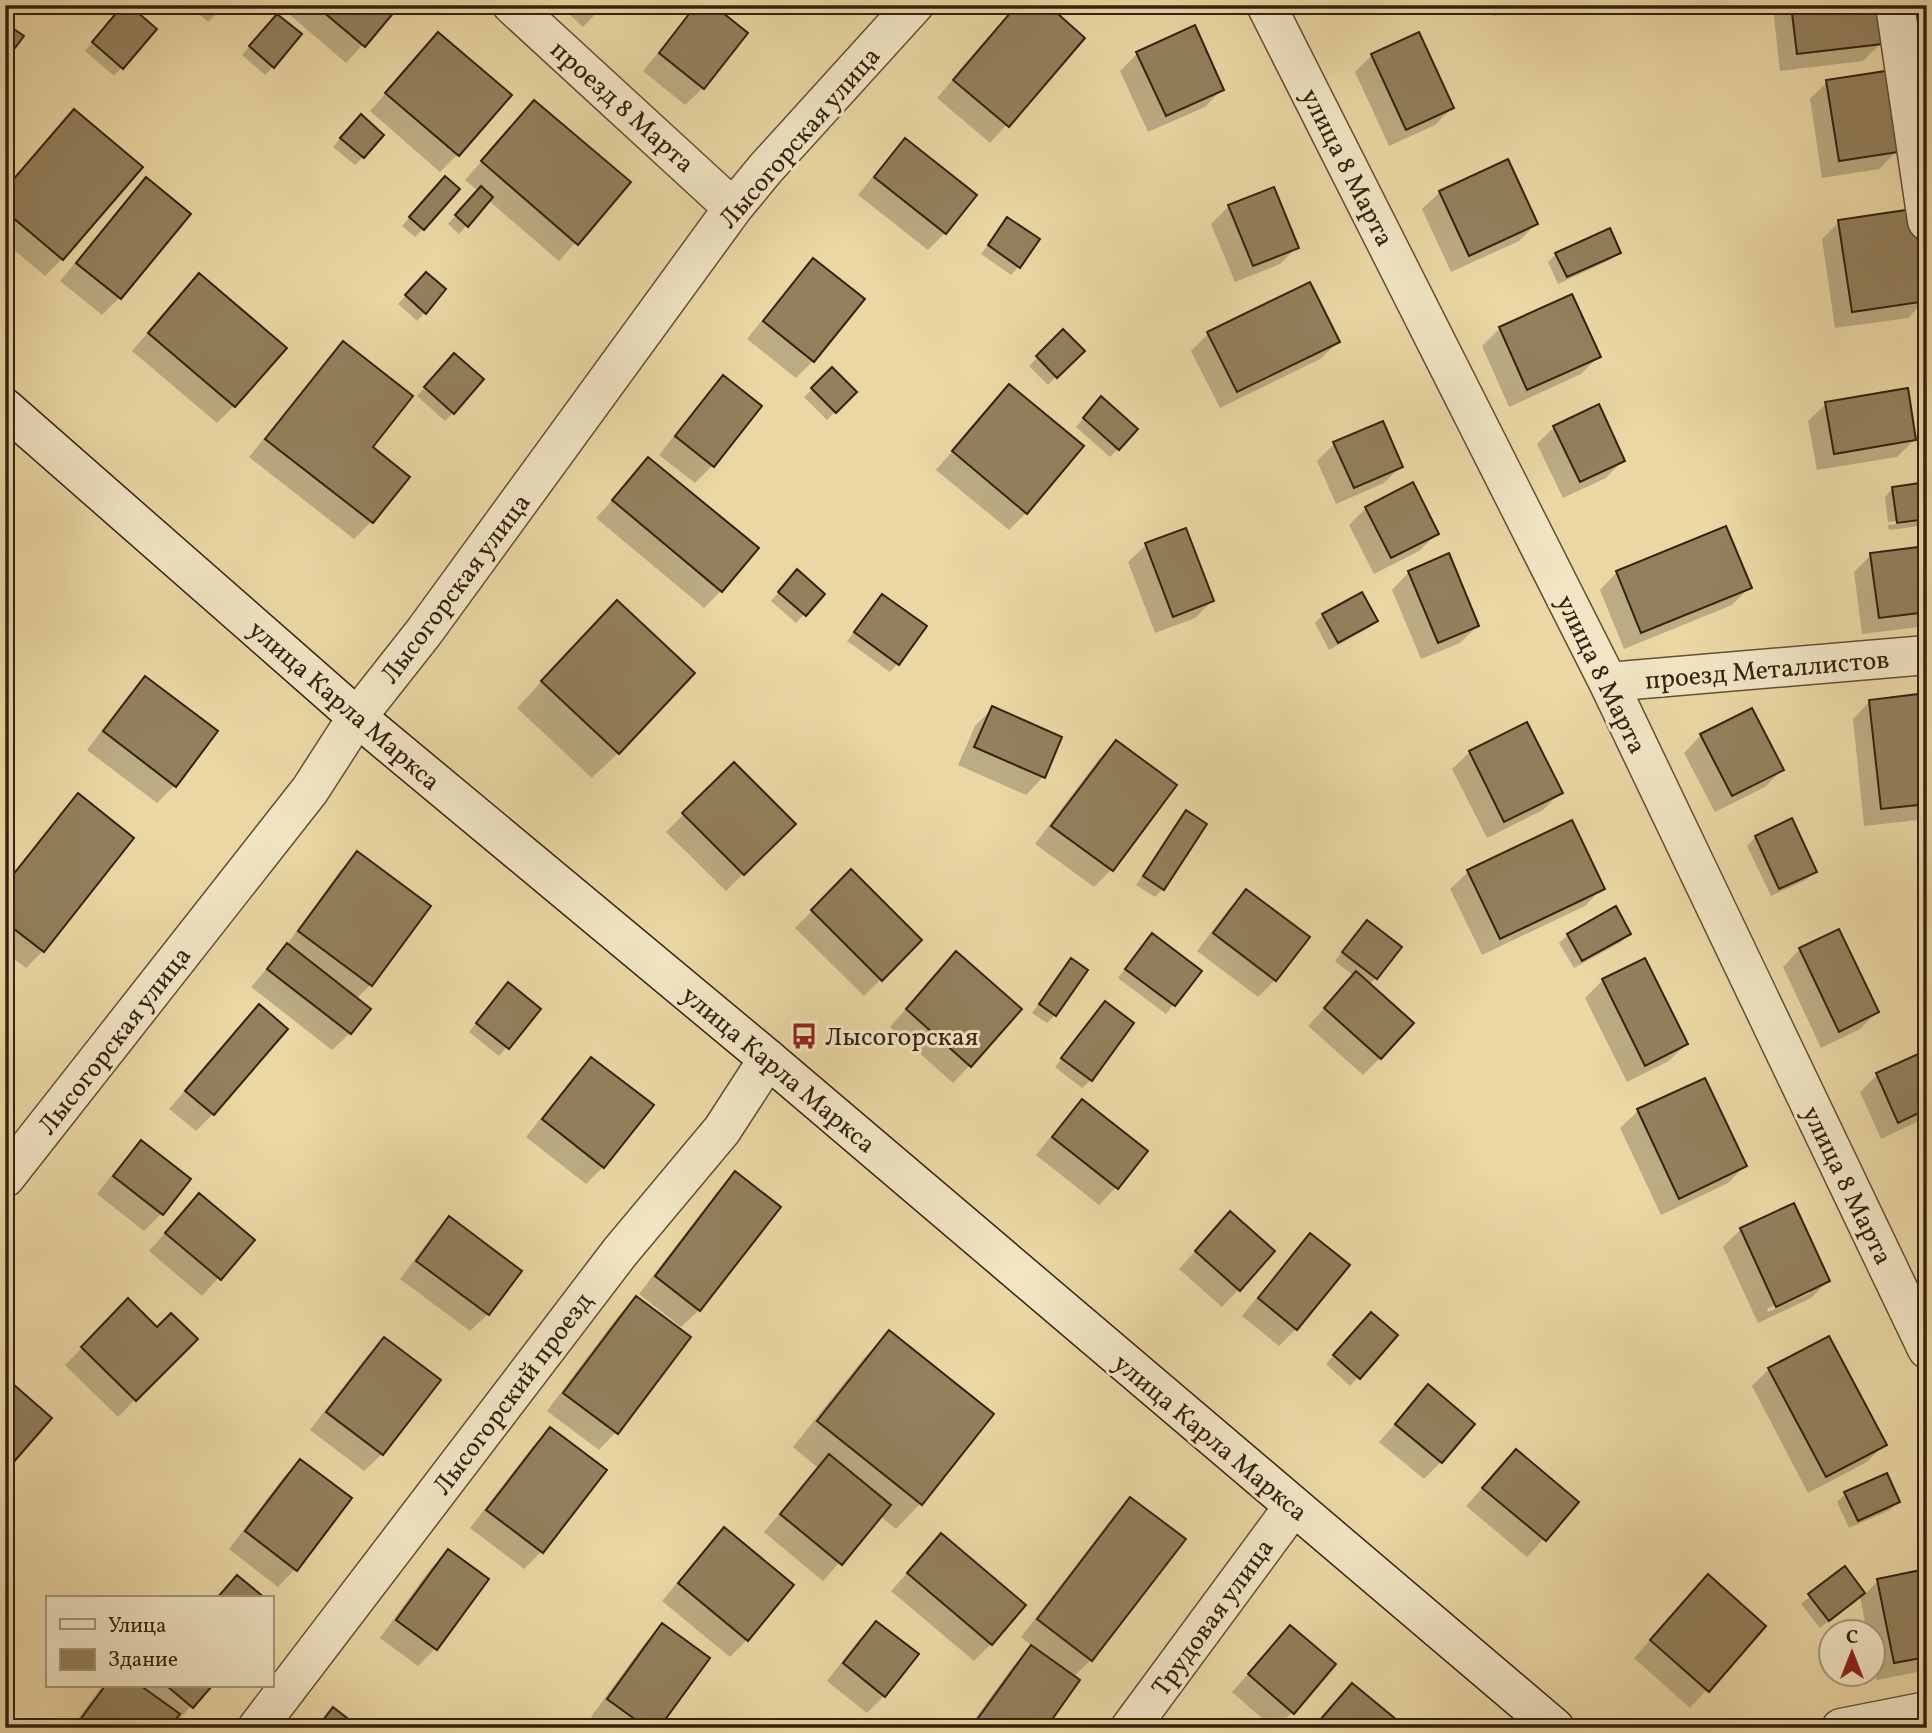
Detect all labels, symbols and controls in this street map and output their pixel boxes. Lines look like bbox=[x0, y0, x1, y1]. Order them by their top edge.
street label: проезд 8 Марта bbox=[542, 33, 702, 182]
street label: Лысогорская улица bbox=[711, 40, 890, 237]
street label: улица 8 Марта bbox=[1291, 83, 1402, 253]
street label: Лысогорская улица bbox=[373, 487, 540, 692]
street label: улица 8 Марта bbox=[1546, 589, 1654, 761]
street label: улица Карла Маркса bbox=[240, 613, 448, 800]
street label: проезд Металлистов bbox=[1643, 642, 1891, 700]
street label: Лысогорская улица bbox=[31, 940, 201, 1143]
street label: улица Карла Маркса bbox=[673, 978, 883, 1163]
place label: Лысогорская bbox=[825, 1020, 978, 1056]
bus stop icon: Лысогорская bbox=[789, 1021, 819, 1051]
street label: улица 8 Марта bbox=[1792, 1100, 1900, 1272]
street label: Лысогорский проезд bbox=[425, 1285, 602, 1503]
street label: улица Карла Маркса bbox=[1105, 1346, 1315, 1531]
street label: Трудовая улица bbox=[1144, 1532, 1283, 1704]
legend bbox=[46, 1596, 273, 1688]
text: Улица bbox=[108, 1612, 166, 1641]
north arrow bbox=[1816, 1618, 1886, 1688]
text: С bbox=[1846, 1625, 1858, 1651]
text: Здание bbox=[108, 1646, 178, 1675]

